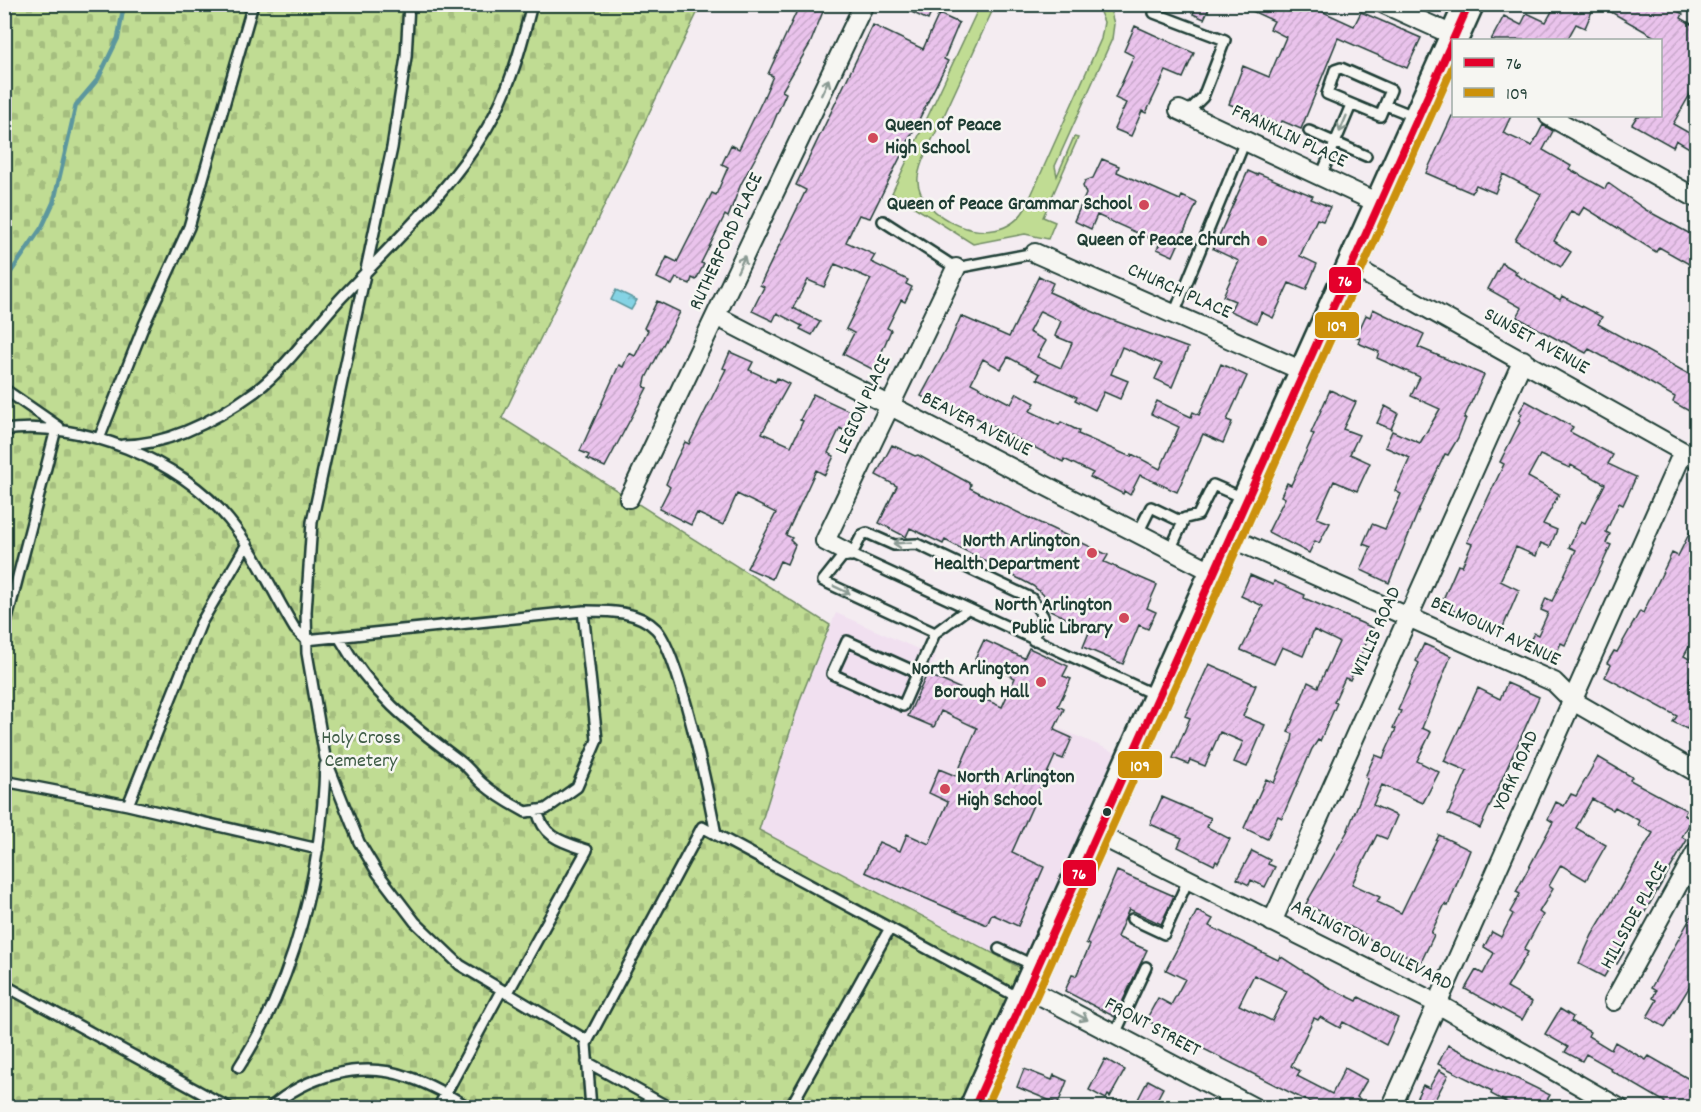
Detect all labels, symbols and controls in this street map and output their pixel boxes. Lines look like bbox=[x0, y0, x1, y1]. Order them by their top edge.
legend bbox=[1452, 39, 1662, 117]
text: 76 bbox=[1506, 53, 1522, 78]
one-way arrow bbox=[819, 79, 831, 97]
text: 109 bbox=[1506, 83, 1528, 108]
street label: FRANKLIN PLACE bbox=[1227, 98, 1351, 176]
place label: Queen of Peace High School bbox=[885, 112, 1002, 163]
one-way arrow bbox=[1337, 114, 1348, 133]
marker: Queen of Peace High School bbox=[866, 131, 880, 145]
street label: RUTHERFORD PLACE bbox=[683, 169, 771, 315]
place label: Queen of Peace Grammar School bbox=[887, 191, 1132, 219]
marker: Queen of Peace Grammar School bbox=[1137, 198, 1151, 212]
place label: Queen of Peace Church bbox=[1077, 227, 1250, 255]
marker: Queen of Peace Church bbox=[1255, 234, 1269, 248]
one-way arrow bbox=[736, 255, 748, 273]
street label: CHURCH PLACE bbox=[1122, 257, 1236, 327]
line badge: 76 bbox=[1328, 266, 1362, 294]
text: 76 bbox=[1338, 271, 1352, 294]
street label: SUNSET AVENUE bbox=[1478, 301, 1594, 383]
line badge: 109 bbox=[1314, 311, 1360, 339]
text: 109 bbox=[1327, 316, 1347, 339]
street label: LEGION PLACE bbox=[829, 351, 899, 459]
street label: BEAVER AVENUE bbox=[916, 385, 1036, 465]
place label: North Arlington Health Department bbox=[934, 528, 1081, 579]
one-way arrow bbox=[893, 538, 912, 549]
marker: North Arlington Health Department bbox=[1085, 546, 1099, 560]
street label: WILLIS ROAD bbox=[1345, 582, 1409, 682]
one-way arrow bbox=[832, 584, 850, 596]
street label: BELMOUNT AVENUE bbox=[1426, 590, 1564, 674]
place label: North Arlington Public Library bbox=[994, 592, 1113, 643]
marker: North Arlington Public Library bbox=[1117, 611, 1131, 625]
place label: North Arlington Borough Hall bbox=[911, 656, 1029, 707]
marker: North Arlington Borough Hall bbox=[1034, 675, 1048, 689]
park label: Holy Cross Cemetery bbox=[321, 725, 401, 776]
street label: YORK ROAD bbox=[1487, 727, 1547, 815]
line badge: 109 bbox=[1117, 750, 1163, 779]
text: 109 bbox=[1130, 756, 1150, 779]
place label: North Arlington High School bbox=[957, 764, 1075, 815]
marker: North Arlington High School bbox=[938, 782, 952, 796]
unlabelled marker bbox=[1101, 806, 1113, 818]
street label: HILLSIDE PLACE bbox=[1594, 857, 1676, 975]
line badge: 76 bbox=[1062, 859, 1097, 887]
text: 76 bbox=[1072, 864, 1086, 887]
street label: ARLINGTON BOULEVARD bbox=[1286, 893, 1456, 999]
street label: FRONT STREET bbox=[1099, 991, 1205, 1065]
one-way arrow bbox=[1070, 1011, 1088, 1022]

